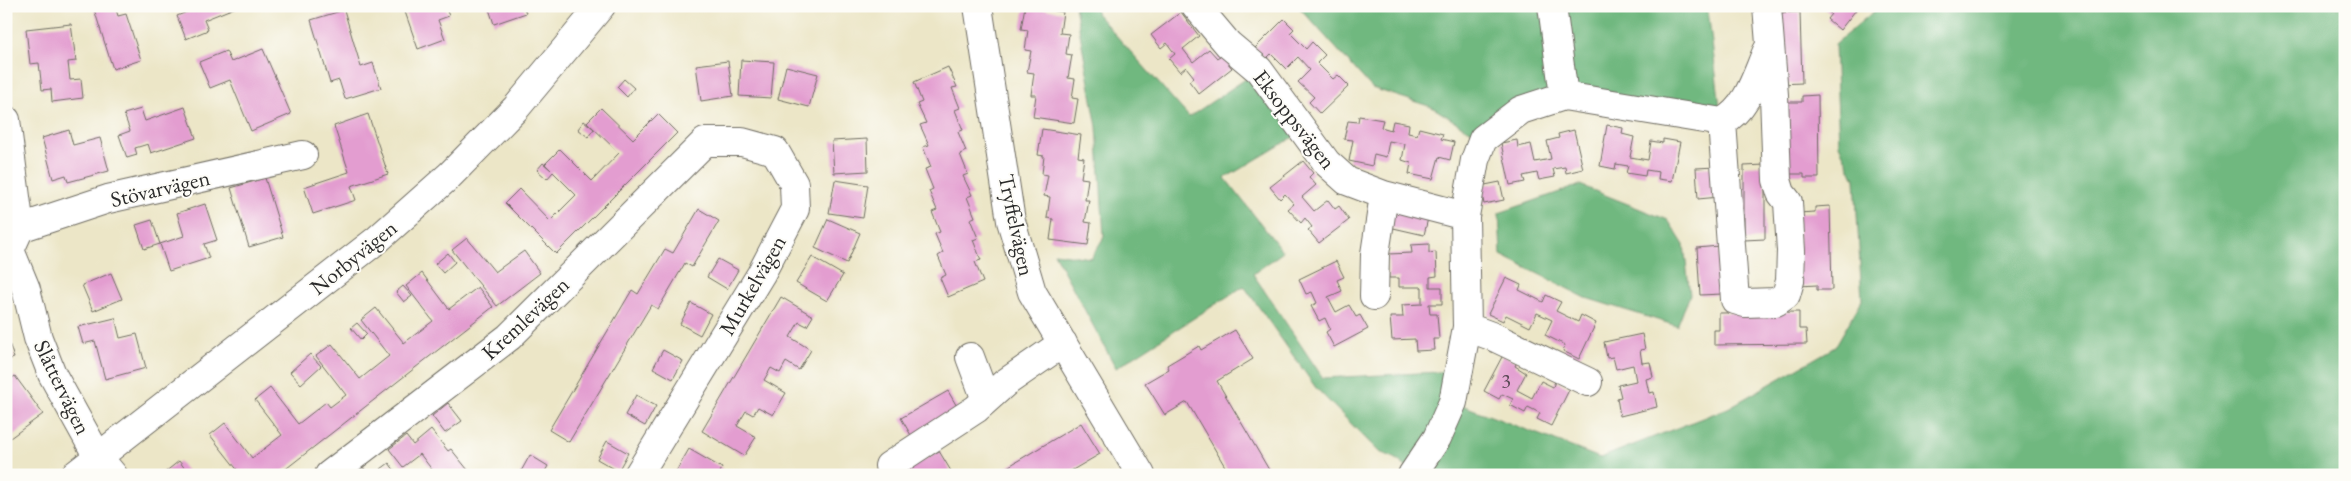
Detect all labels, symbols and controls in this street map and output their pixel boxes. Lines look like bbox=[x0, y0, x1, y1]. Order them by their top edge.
street label: Eksoppsvägen bbox=[1247, 64, 1343, 175]
street label: Stövarvägen bbox=[108, 163, 213, 214]
street label: Tryffelvägen bbox=[992, 172, 1042, 279]
street label: Norbyvägen bbox=[304, 213, 403, 301]
street label: Murkelvägen bbox=[712, 230, 793, 340]
street label: Kremlevägen bbox=[475, 270, 576, 366]
street label: Slåttervägen bbox=[27, 335, 98, 440]
house number: 3 bbox=[1501, 368, 1511, 394]

